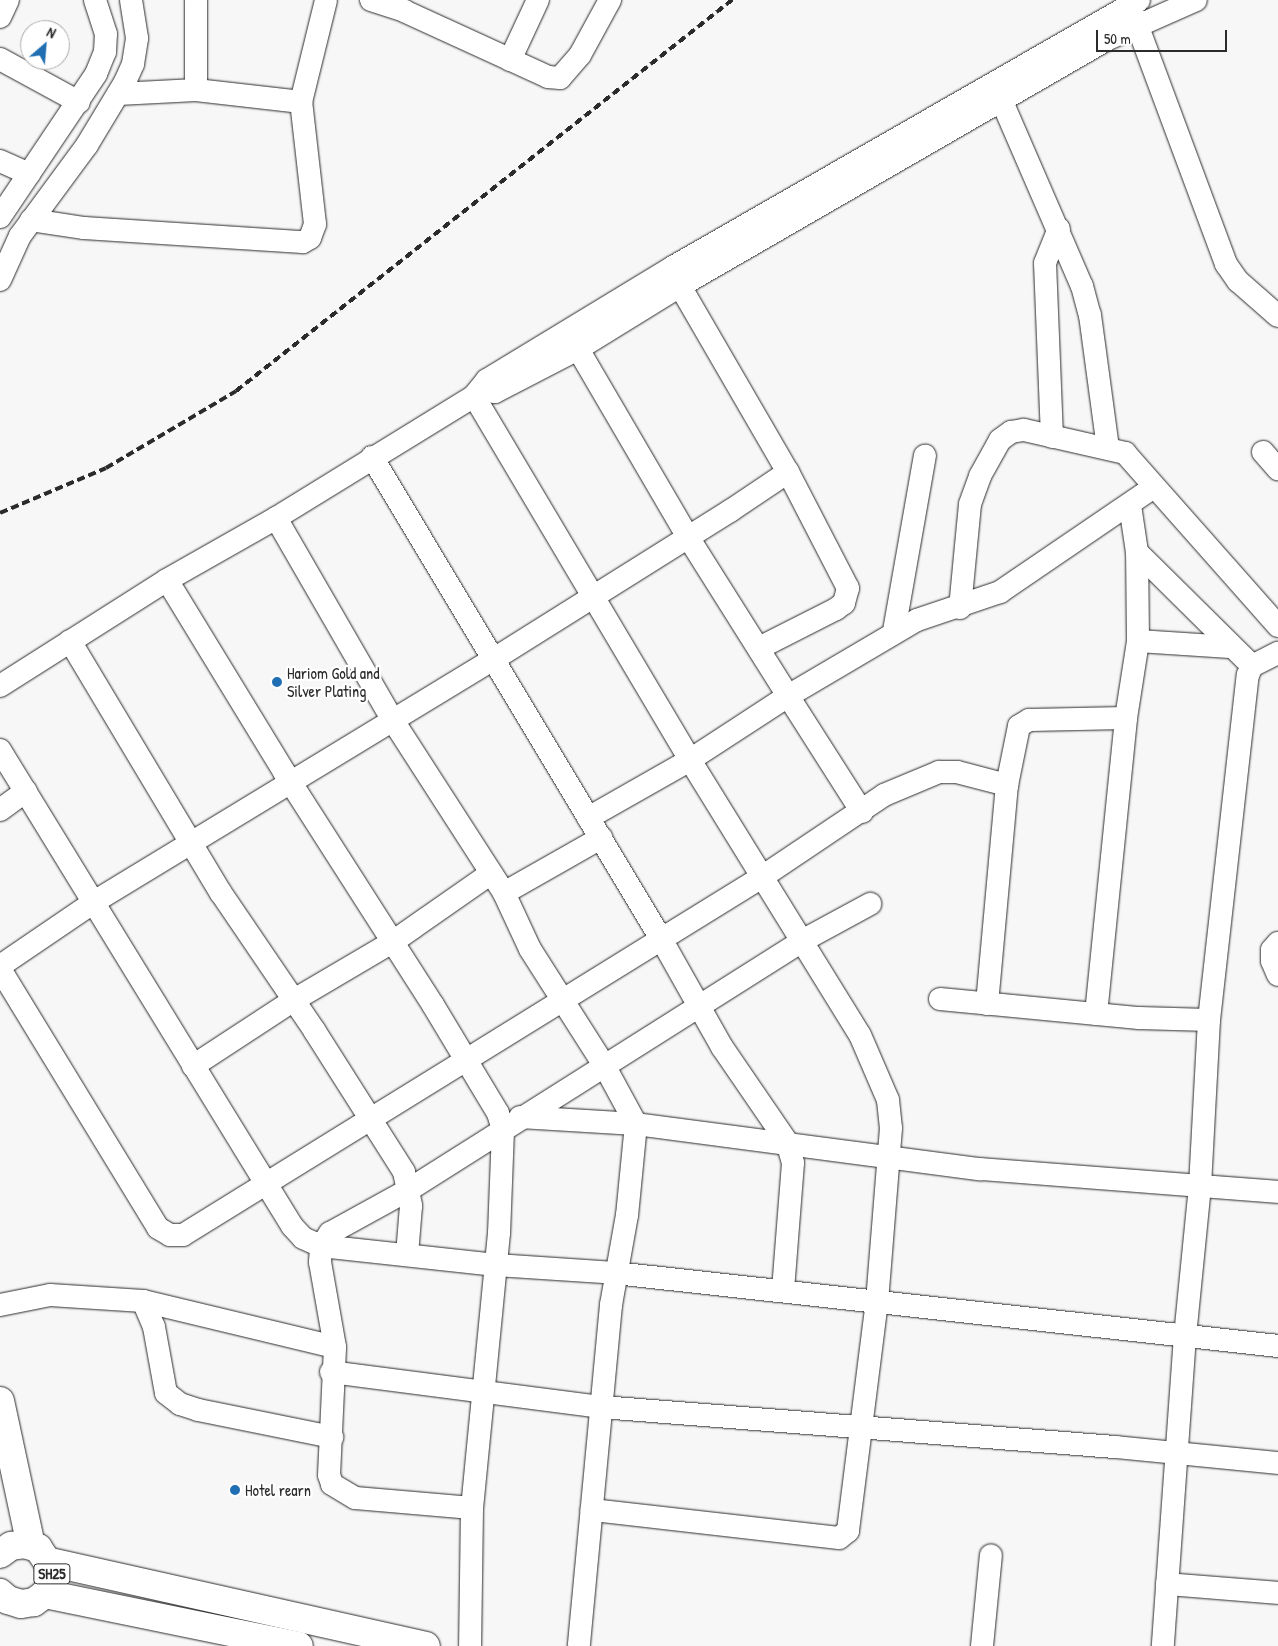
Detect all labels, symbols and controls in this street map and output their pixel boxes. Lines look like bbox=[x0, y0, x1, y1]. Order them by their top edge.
north arrow bbox=[20, 20, 70, 70]
scale bar bbox=[1098, 20, 1229, 52]
text: N bbox=[44, 22, 59, 42]
text: 50 m bbox=[1104, 28, 1131, 49]
place label: Hariom Gold and Silver Plating bbox=[287, 663, 380, 701]
marker: Hariom Gold and Silver Plating bbox=[271, 676, 283, 688]
place label: Hotel rearn bbox=[245, 1480, 311, 1500]
marker: Hotel rearn bbox=[229, 1484, 241, 1496]
road number: SH25 bbox=[33, 1562, 71, 1586]

